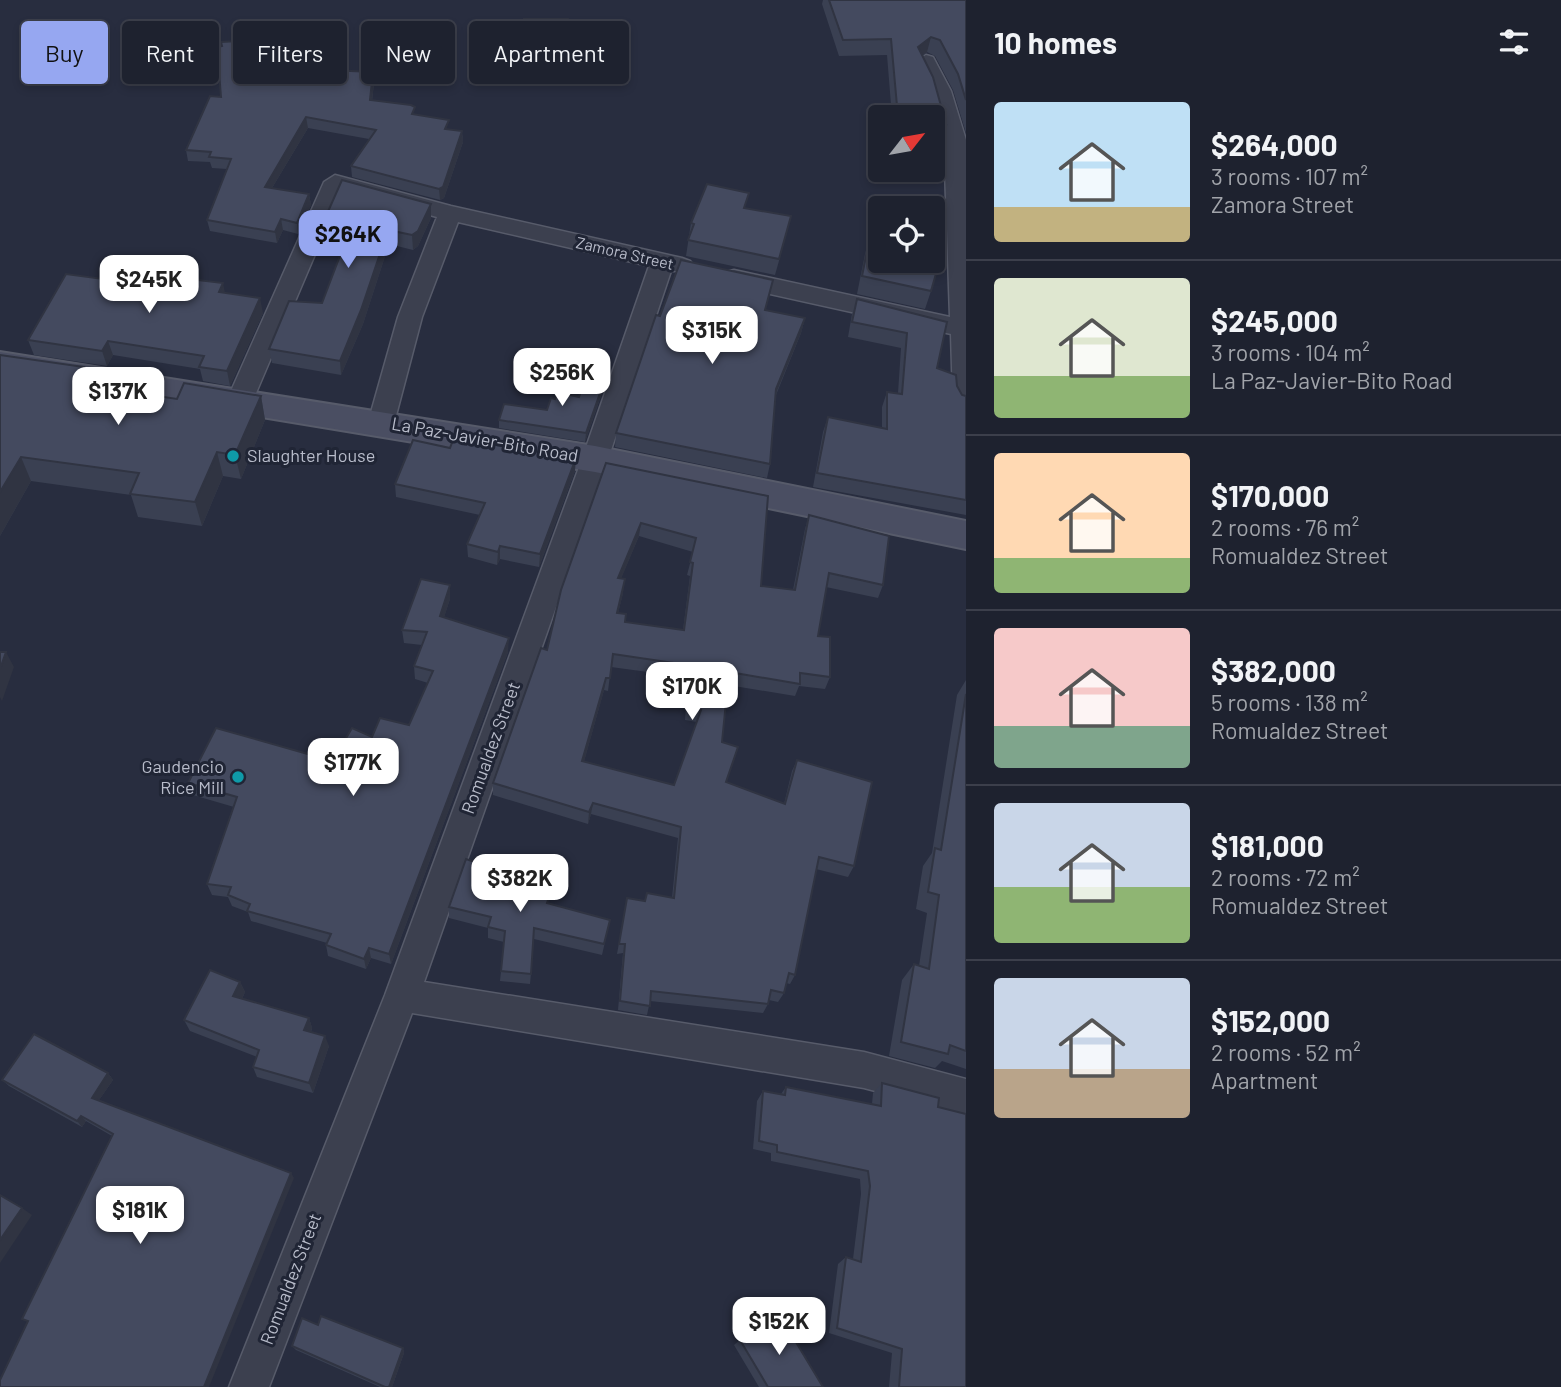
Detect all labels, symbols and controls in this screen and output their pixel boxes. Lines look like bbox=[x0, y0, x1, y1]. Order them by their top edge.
chip: Buy bbox=[21, 21, 108, 84]
chip: Rent bbox=[122, 21, 219, 84]
chip: Filters bbox=[233, 21, 347, 84]
chip: New bbox=[361, 21, 455, 84]
chip: Apartment bbox=[469, 21, 629, 84]
icon: filters bbox=[1495, 23, 1533, 61]
text: 10 homes bbox=[994, 24, 1117, 60]
north arrow bbox=[868, 105, 945, 182]
map controls bbox=[868, 105, 945, 273]
text: $264,000 bbox=[1211, 126, 1338, 162]
icon: home bbox=[1050, 130, 1134, 214]
text: 3 rooms · 107 m² bbox=[1211, 162, 1368, 190]
text: Zamora Street bbox=[1211, 190, 1354, 218]
button: locate bbox=[868, 196, 945, 273]
pin: $264K bbox=[299, 210, 397, 270]
text: $264K bbox=[315, 219, 381, 247]
street label: Zamora Street bbox=[574, 232, 676, 273]
pin: $245K bbox=[100, 256, 198, 315]
text: $245K bbox=[116, 264, 182, 292]
text: $245,000 bbox=[1211, 302, 1338, 338]
pin: $315K bbox=[663, 306, 761, 366]
icon: home bbox=[1050, 306, 1134, 390]
text: $315K bbox=[682, 315, 742, 343]
text: 3 rooms · 104 m² bbox=[1211, 338, 1370, 366]
pin: $256K bbox=[513, 348, 611, 408]
text: $256K bbox=[529, 357, 595, 385]
text: La Paz-Javier-Bito Road bbox=[1211, 366, 1453, 394]
pin: $137K bbox=[69, 368, 167, 427]
text: $137K bbox=[88, 376, 148, 404]
street label: La Paz-Javier-Bito Road bbox=[390, 412, 580, 466]
place label: Slaughter House bbox=[247, 444, 375, 466]
marker: Slaughter House bbox=[225, 448, 241, 464]
text: $170,000 bbox=[1211, 477, 1329, 513]
icon: home bbox=[1050, 481, 1134, 565]
text: 2 rooms · 76 m² bbox=[1211, 513, 1359, 541]
text: Romualdez Street bbox=[1211, 541, 1388, 569]
text: $382,000 bbox=[1211, 652, 1336, 688]
icon: home bbox=[1050, 656, 1134, 740]
pin: $170K bbox=[643, 662, 741, 722]
text: $170K bbox=[662, 671, 722, 699]
street label: Romualdez Street bbox=[456, 679, 524, 817]
text: 5 rooms · 138 m² bbox=[1211, 688, 1368, 716]
text: Romualdez Street bbox=[1211, 716, 1388, 744]
pin: $177K bbox=[304, 738, 402, 798]
text: $177K bbox=[324, 747, 382, 775]
place label: Gaudencio Rice Mill bbox=[141, 755, 224, 798]
marker: Gaudencio Rice Mill bbox=[230, 769, 246, 785]
text: $181,000 bbox=[1211, 827, 1324, 863]
icon: home bbox=[1050, 831, 1134, 915]
pin: $382K bbox=[471, 855, 569, 914]
text: $382K bbox=[487, 863, 553, 891]
text: 2 rooms · 72 m² bbox=[1211, 863, 1360, 891]
text: Romualdez Street bbox=[1211, 891, 1388, 919]
text: $152,000 bbox=[1211, 1002, 1330, 1038]
icon: home bbox=[1050, 1006, 1134, 1090]
text: 2 rooms · 52 m² bbox=[1211, 1038, 1361, 1066]
text: Apartment bbox=[1211, 1066, 1318, 1094]
pin: $181K bbox=[91, 1186, 189, 1246]
text: $181K bbox=[112, 1195, 168, 1223]
street label: Romualdez Street bbox=[255, 1210, 325, 1347]
pin: $152K bbox=[730, 1298, 828, 1357]
text: $152K bbox=[749, 1306, 809, 1334]

